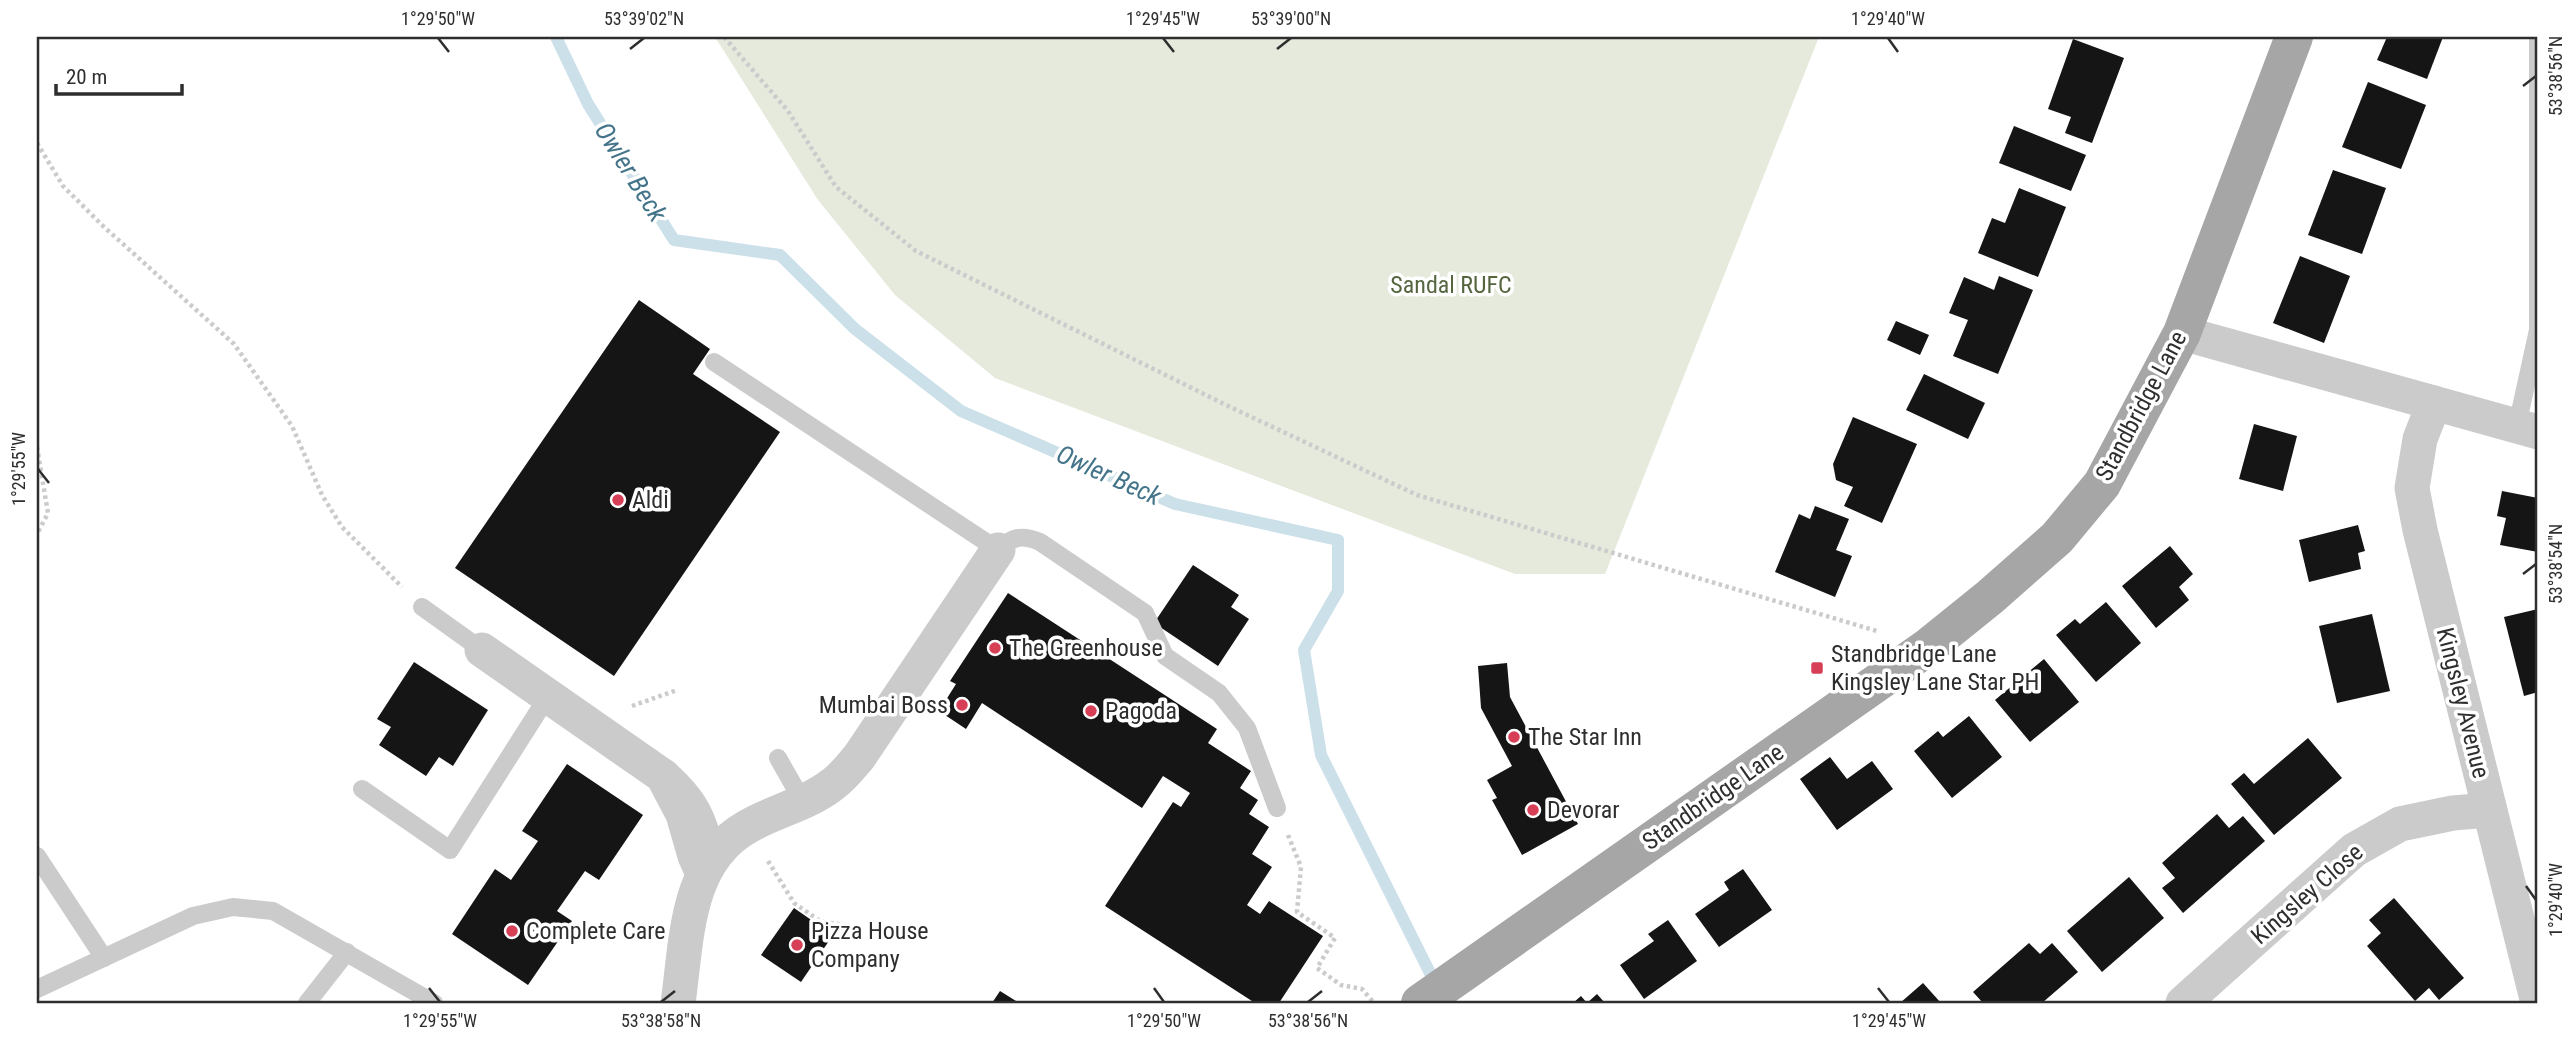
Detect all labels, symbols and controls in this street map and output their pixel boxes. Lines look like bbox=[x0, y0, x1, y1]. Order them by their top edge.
text: 1°29'50"W bbox=[401, 8, 475, 29]
text: 53°39'02"N bbox=[604, 8, 684, 29]
text: 1°29'45"W bbox=[1126, 8, 1200, 29]
text: 53°39'00"N bbox=[1251, 8, 1331, 29]
text: 1°29'40"W bbox=[1851, 8, 1925, 29]
text: 53°38'56"N bbox=[2545, 36, 2566, 116]
scale bar bbox=[56, 52, 182, 96]
text: 20 m bbox=[66, 65, 107, 89]
water label: Owler Beck bbox=[589, 117, 674, 228]
park label: Sandal RUFC bbox=[1390, 271, 1512, 299]
street label: Standbridge Lane bbox=[2090, 326, 2192, 486]
text: 1°29'55"W bbox=[8, 432, 29, 506]
water label: Owler Beck bbox=[1052, 439, 1167, 512]
place label: Aldi bbox=[632, 486, 669, 514]
marker: Aldi bbox=[610, 492, 626, 508]
text: 53°38'54"N bbox=[2545, 524, 2566, 604]
street label: Kingsley Avenue bbox=[2431, 625, 2495, 781]
place label: The Greenhouse bbox=[1009, 634, 1163, 662]
marker: The Greenhouse bbox=[987, 640, 1003, 656]
place label: Standbridge Lane Kingsley Lane Star PH bbox=[1831, 640, 2039, 696]
marker: Standbridge Lane Kingsley Lane Star PH bbox=[1809, 660, 1825, 676]
place label: Mumbai Boss bbox=[819, 691, 948, 719]
marker: Mumbai Boss bbox=[954, 697, 970, 713]
place label: Pagoda bbox=[1105, 697, 1177, 725]
marker: Pagoda bbox=[1083, 703, 1099, 719]
place label: The Star Inn bbox=[1528, 723, 1642, 751]
marker: The Star Inn bbox=[1506, 729, 1522, 745]
street label: Standbridge Lane bbox=[1637, 738, 1789, 856]
place label: Devorar bbox=[1547, 796, 1620, 824]
marker: Devorar bbox=[1525, 802, 1541, 818]
street label: Kingsley Close bbox=[2246, 838, 2368, 950]
text: 1°29'40"W bbox=[2545, 863, 2566, 937]
place label: Complete Care bbox=[526, 917, 666, 945]
place label: Pizza House Company bbox=[811, 917, 929, 973]
marker: Complete Care bbox=[504, 923, 520, 939]
marker: Pizza House Company bbox=[789, 937, 805, 953]
text: 1°29'55"W bbox=[403, 1010, 477, 1031]
text: 53°38'58"N bbox=[621, 1010, 701, 1031]
text: 1°29'50"W bbox=[1127, 1010, 1201, 1031]
text: 53°38'56"N bbox=[1268, 1010, 1348, 1031]
text: 1°29'45"W bbox=[1852, 1010, 1926, 1031]

